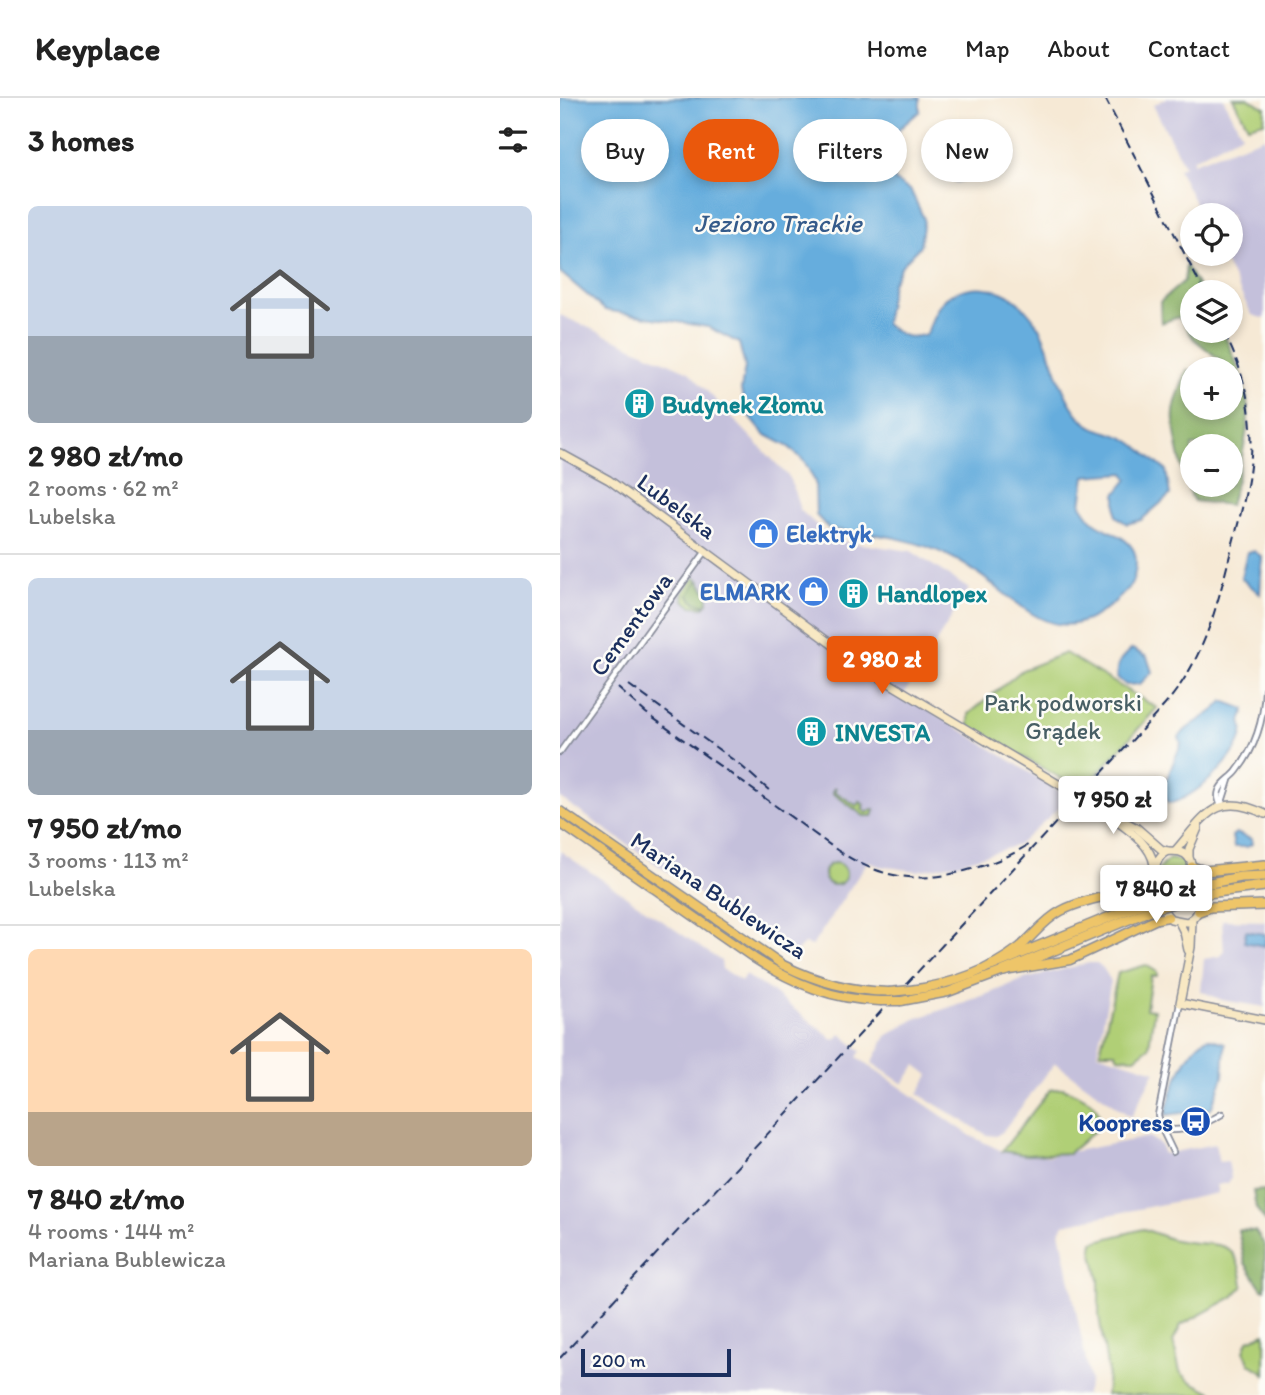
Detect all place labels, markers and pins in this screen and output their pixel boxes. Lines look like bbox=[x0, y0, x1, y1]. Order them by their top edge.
building icon: Budynek Złomu bbox=[622, 387, 656, 421]
place label: Budynek Złomu bbox=[662, 390, 824, 420]
shop icon: Elektryk bbox=[746, 516, 780, 550]
place label: Elektryk bbox=[786, 519, 873, 549]
shop icon: ELMARK bbox=[796, 574, 830, 608]
building icon: Handlopex bbox=[837, 576, 871, 610]
place label: ELMARK bbox=[700, 577, 791, 606]
place label: Handlopex bbox=[877, 579, 988, 609]
pin: 2 980 zł bbox=[810, 636, 954, 696]
building icon: INVESTA bbox=[795, 715, 829, 749]
place label: INVESTA bbox=[835, 718, 931, 747]
pin: 7 950 zł bbox=[1041, 776, 1185, 836]
pin: 7 840 zł bbox=[1084, 866, 1228, 925]
bus stop icon: Koopress bbox=[1179, 1105, 1213, 1139]
place label: Koopress bbox=[1079, 1108, 1173, 1138]

